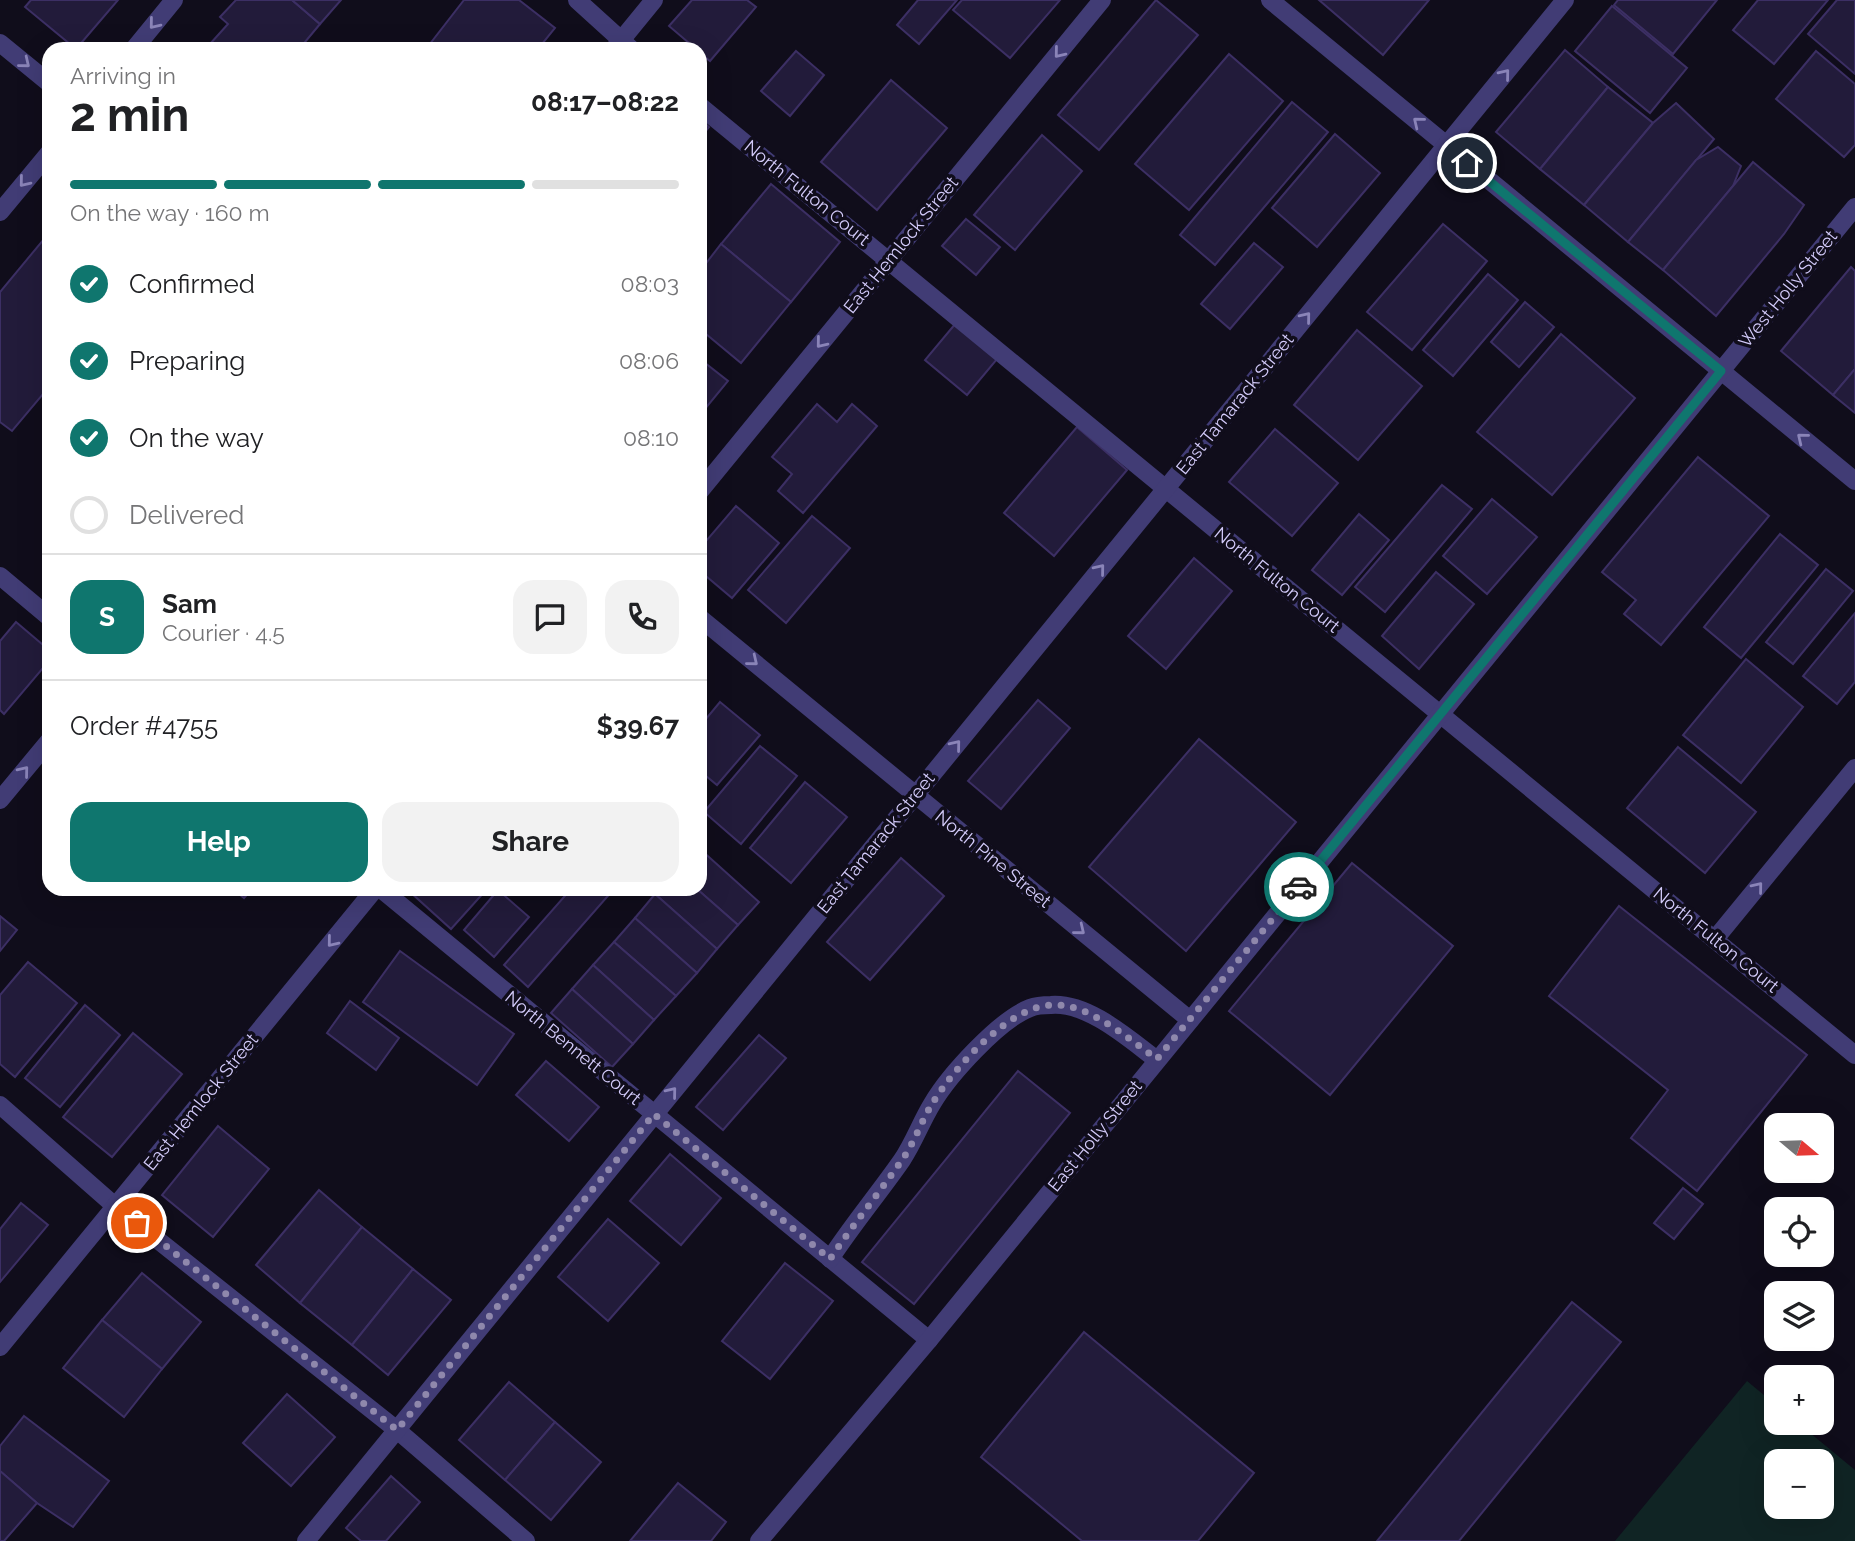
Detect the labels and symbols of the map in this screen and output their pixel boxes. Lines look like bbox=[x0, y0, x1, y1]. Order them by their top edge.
one-way arrow bbox=[150, 16, 162, 29]
one-way arrow bbox=[1054, 45, 1067, 57]
one-way arrow bbox=[17, 54, 29, 67]
one-way arrow bbox=[1497, 69, 1509, 82]
one-way arrow bbox=[1414, 118, 1427, 130]
pin bbox=[1437, 133, 1497, 193]
street label: North Fulton Court bbox=[740, 136, 874, 250]
street label: East Hemlock Street bbox=[839, 172, 962, 317]
one-way arrow bbox=[20, 175, 33, 187]
street label: West Holly Street bbox=[1734, 226, 1841, 351]
one-way arrow bbox=[1298, 313, 1310, 326]
street label: East Tamarack Street bbox=[1171, 329, 1298, 478]
one-way arrow bbox=[817, 335, 830, 347]
one-way arrow bbox=[1798, 433, 1810, 446]
street label: North Fulton Court bbox=[1210, 523, 1344, 637]
one-way arrow bbox=[1092, 565, 1104, 578]
one-way arrow bbox=[745, 653, 757, 666]
one-way arrow bbox=[948, 741, 960, 754]
one-way arrow bbox=[16, 766, 29, 778]
street label: East Tamarack Street bbox=[812, 768, 939, 917]
street label: North Pine Street bbox=[931, 806, 1055, 912]
courier bbox=[1264, 852, 1334, 922]
one-way arrow bbox=[1750, 882, 1762, 895]
street label: North Fulton Court bbox=[1649, 883, 1783, 997]
one-way arrow bbox=[1072, 922, 1084, 935]
one-way arrow bbox=[328, 933, 340, 946]
street label: North Bennett Court bbox=[501, 986, 645, 1109]
street label: East Hemlock Street bbox=[139, 1029, 262, 1174]
street label: East Holly Street bbox=[1043, 1076, 1146, 1196]
one-way arrow bbox=[664, 1088, 677, 1100]
north arrow bbox=[1764, 1113, 1834, 1183]
pin bbox=[107, 1193, 167, 1253]

